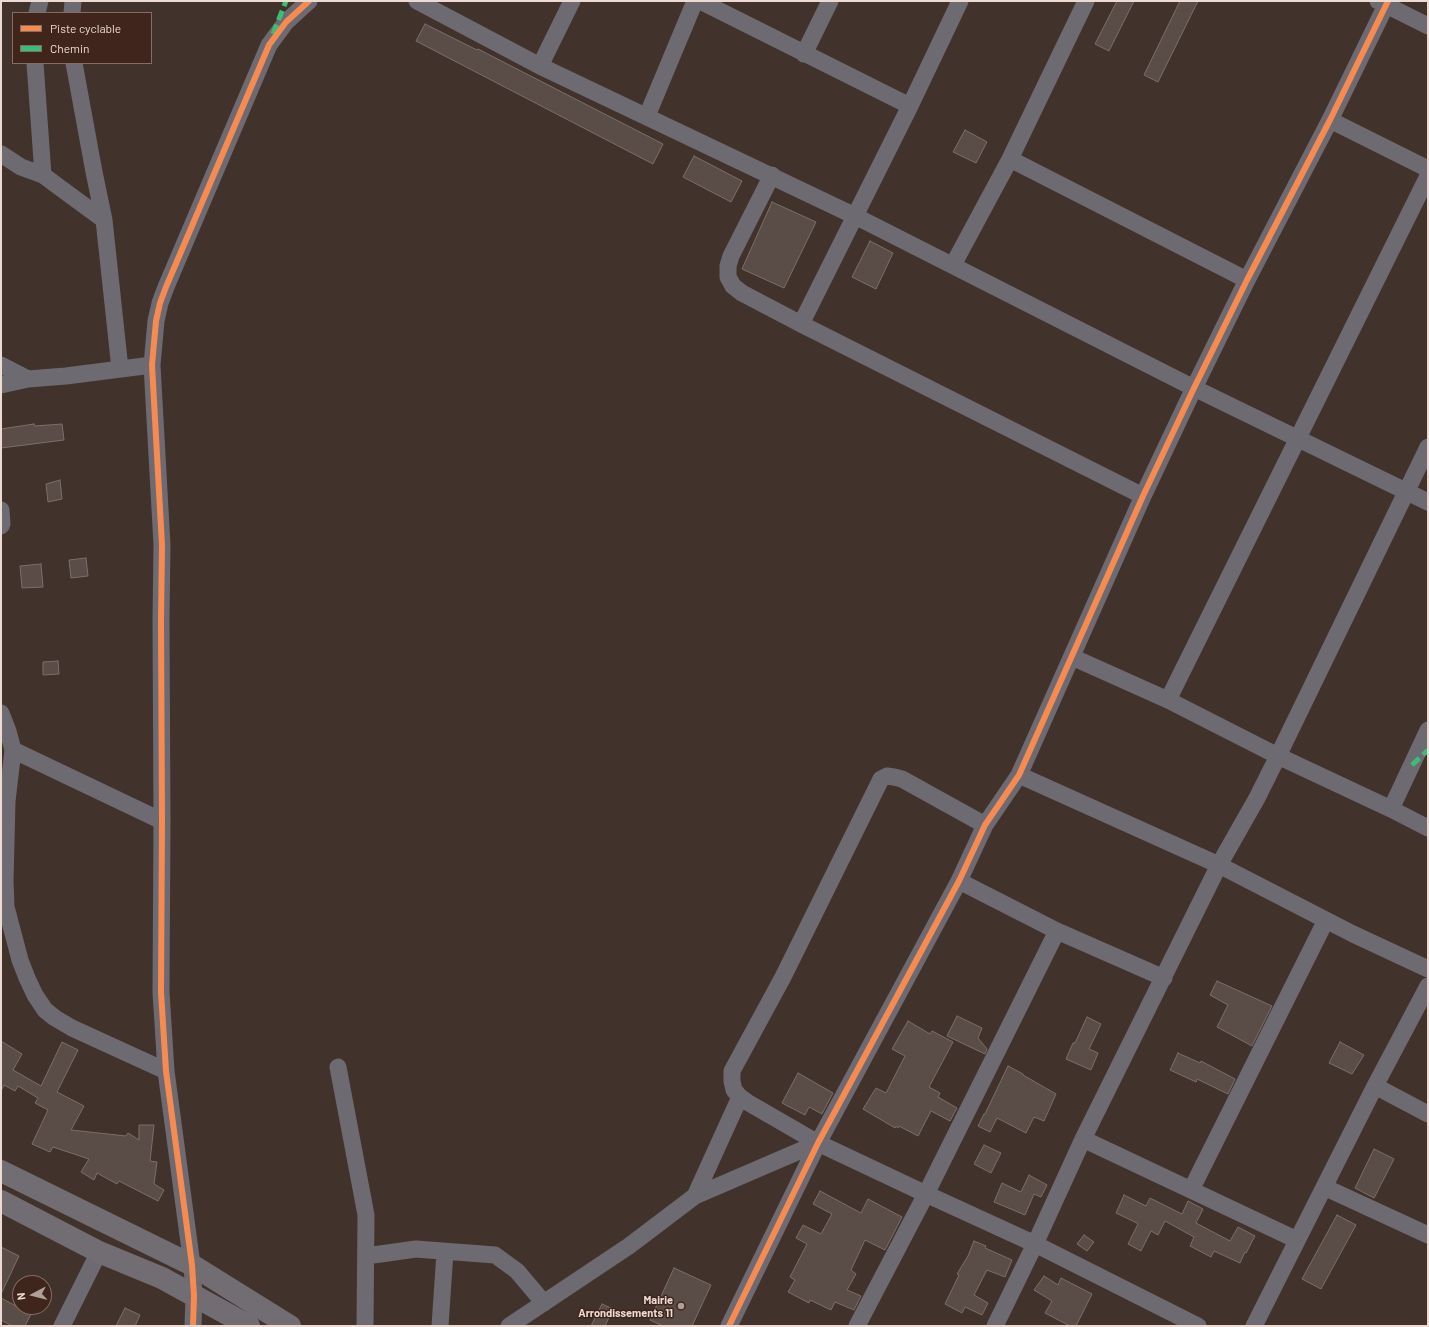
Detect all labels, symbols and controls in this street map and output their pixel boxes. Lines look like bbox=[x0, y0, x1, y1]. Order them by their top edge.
legend bbox=[12, 12, 152, 64]
text: Piste cyclable bbox=[50, 21, 121, 35]
text: Chemin bbox=[50, 41, 90, 55]
north arrow bbox=[12, 1275, 52, 1315]
text: N bbox=[14, 1292, 27, 1301]
place label: Mairie Arrondissements 11 bbox=[578, 1293, 673, 1319]
marker: Mairie Arrondissements 11 bbox=[676, 1301, 686, 1311]

